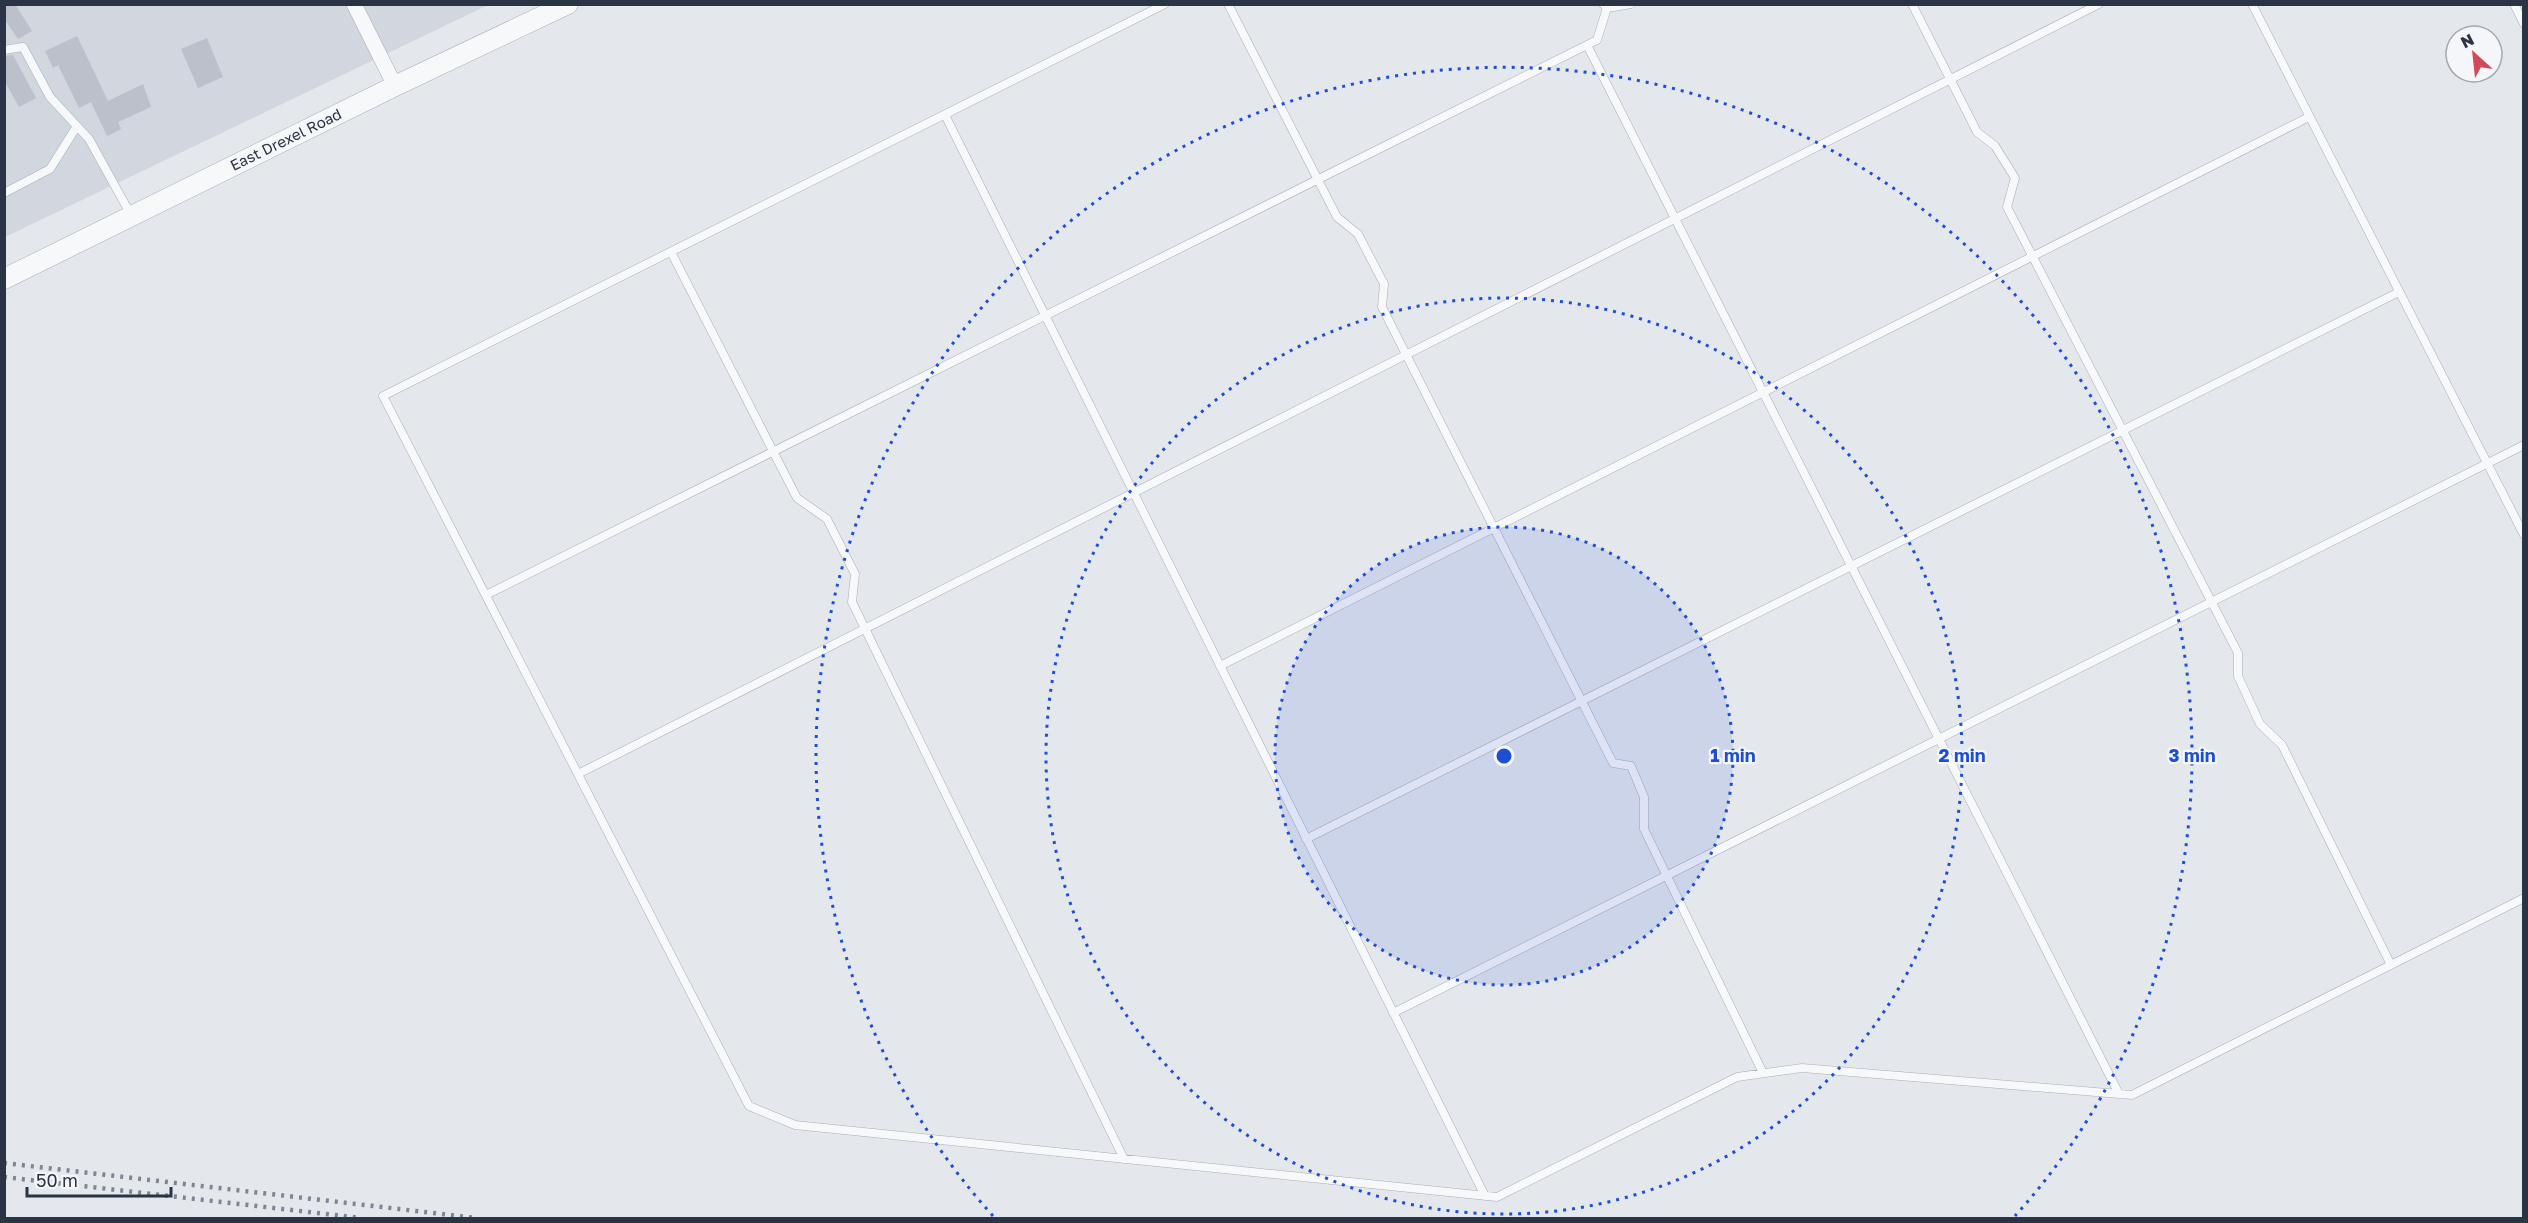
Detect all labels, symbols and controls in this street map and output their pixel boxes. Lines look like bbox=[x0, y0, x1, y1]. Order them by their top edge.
north arrow bbox=[2444, 24, 2504, 84]
text: N bbox=[2457, 29, 2477, 52]
street label: East Drexel Road bbox=[227, 104, 344, 174]
text: 1 min bbox=[1710, 744, 1756, 766]
text: 2 min bbox=[1938, 744, 1986, 766]
text: 3 min bbox=[2168, 744, 2216, 766]
centre of rings bbox=[1494, 746, 1514, 766]
scale bar bbox=[27, 1160, 171, 1198]
text: 50 m bbox=[36, 1169, 78, 1191]

